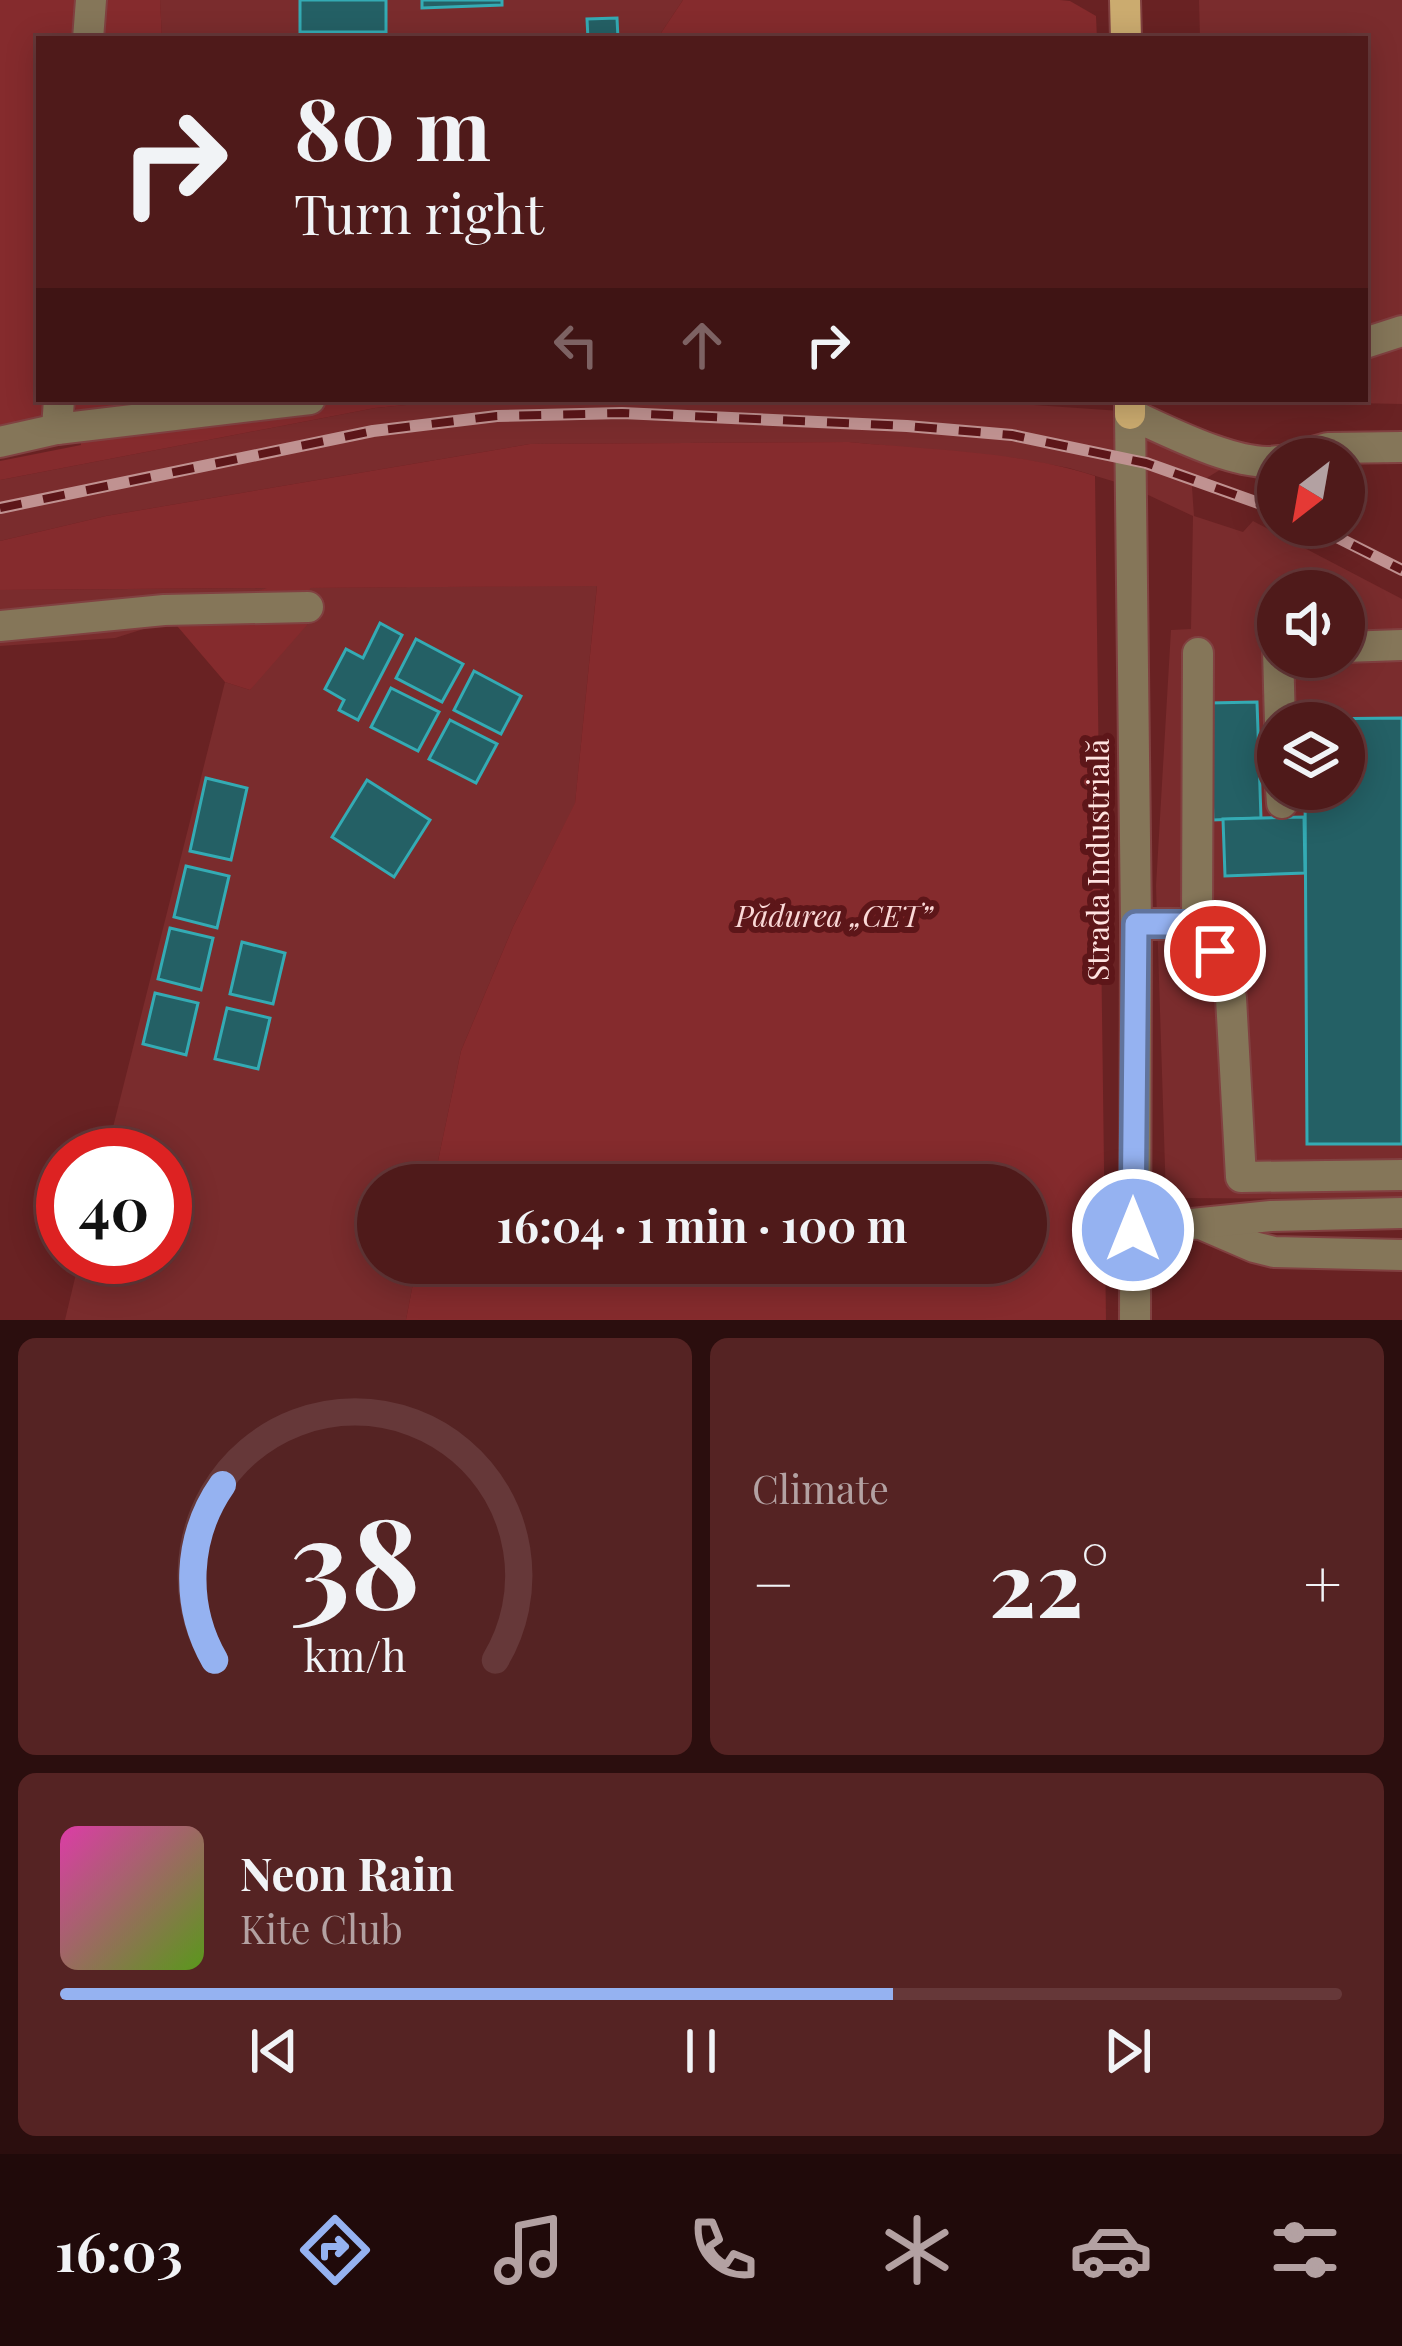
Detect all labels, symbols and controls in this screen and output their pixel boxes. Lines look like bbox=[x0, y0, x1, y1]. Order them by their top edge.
text: 80 m bbox=[294, 70, 491, 182]
icon: right bbox=[96, 84, 252, 240]
text: Turn right bbox=[294, 177, 544, 249]
icon: left bbox=[543, 312, 609, 378]
icon: ahead bbox=[669, 312, 735, 378]
icon: right bbox=[795, 312, 861, 378]
north arrow bbox=[1257, 438, 1365, 546]
map controls bbox=[1257, 438, 1365, 810]
button: sound bbox=[1257, 570, 1365, 678]
button: layers bbox=[1257, 702, 1365, 810]
street label: Strada Industrială bbox=[1077, 739, 1117, 981]
park label: Pădurea „CET” bbox=[734, 895, 935, 935]
pin bbox=[1164, 900, 1266, 1002]
icon: arrive bbox=[1182, 918, 1248, 984]
speed limit sign: 40 bbox=[36, 1128, 192, 1284]
position arrow bbox=[1070, 1167, 1196, 1293]
text: 16:04 · 1 min · 100 m bbox=[496, 1194, 908, 1254]
text: Climate bbox=[752, 1462, 889, 1514]
text: 38 bbox=[290, 1474, 420, 1640]
text: 22° bbox=[989, 1521, 1109, 1641]
text: − bbox=[752, 1538, 795, 1626]
text: + bbox=[1303, 1538, 1342, 1626]
text: km/h bbox=[304, 1625, 406, 1682]
text: Neon Rain bbox=[240, 1842, 454, 1902]
text: Kite Club bbox=[240, 1902, 403, 1954]
icon: previous bbox=[241, 2018, 307, 2084]
icon: pause bbox=[668, 2018, 734, 2084]
icon: next bbox=[1095, 2018, 1161, 2084]
icon: directions bbox=[293, 2208, 377, 2292]
icon: music bbox=[487, 2208, 571, 2292]
icon: phone bbox=[681, 2208, 765, 2292]
icon: climate bbox=[875, 2208, 959, 2292]
icon: car bbox=[1069, 2208, 1153, 2292]
icon: filters bbox=[1263, 2208, 1347, 2292]
text: 16:03 bbox=[55, 2214, 183, 2286]

